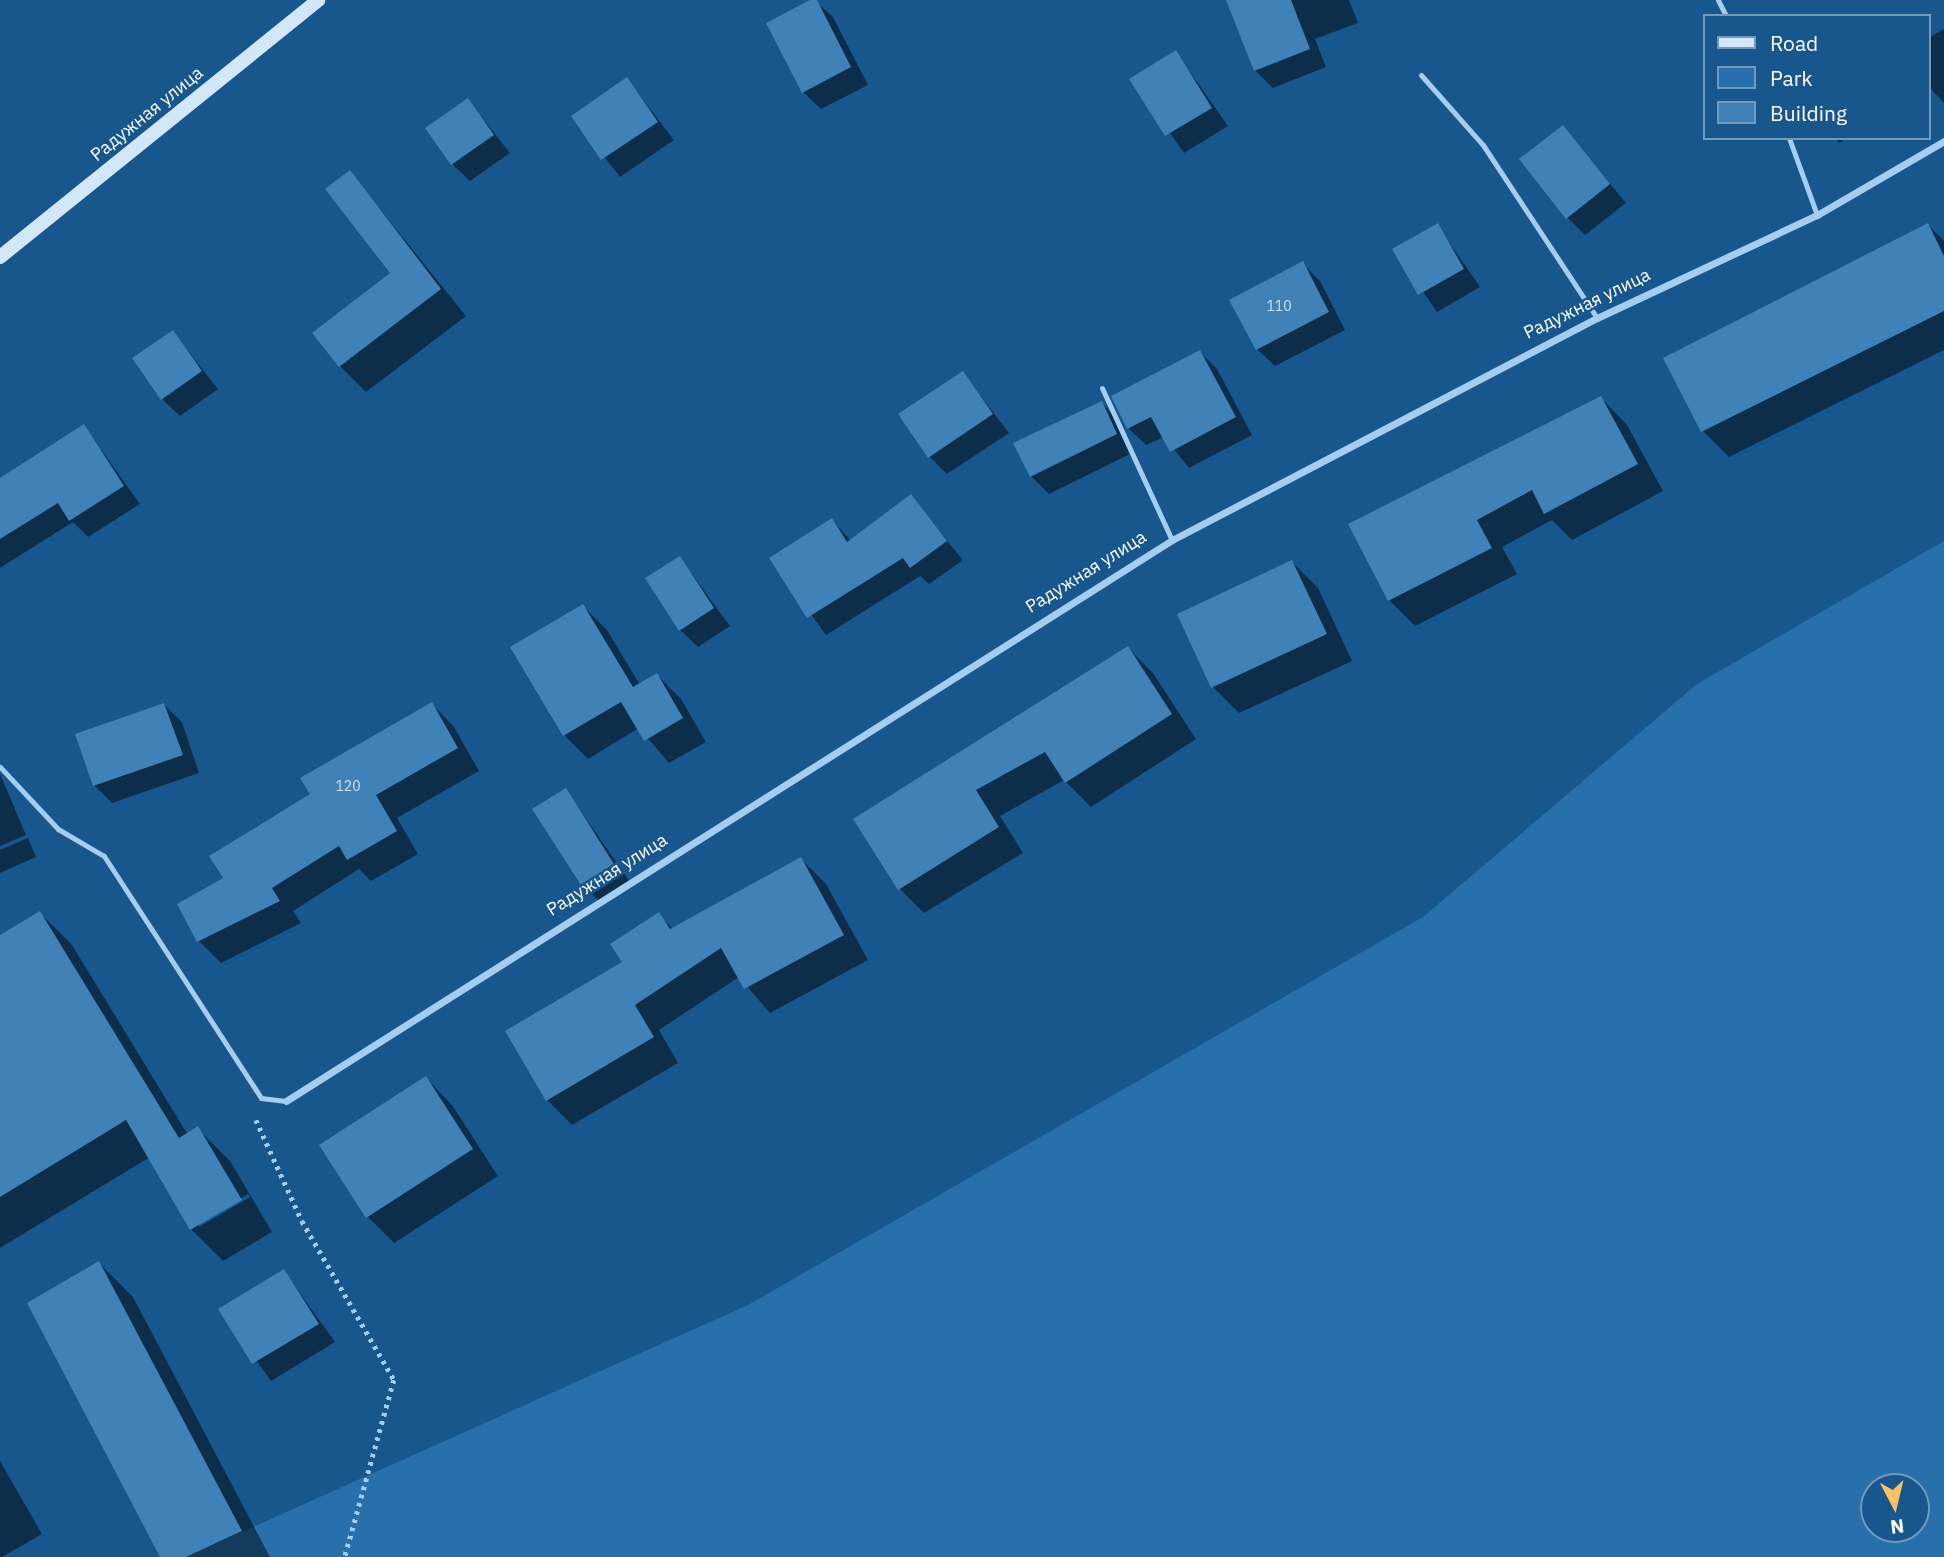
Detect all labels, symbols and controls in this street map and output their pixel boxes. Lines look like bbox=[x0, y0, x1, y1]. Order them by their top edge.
legend bbox=[1702, 14, 1930, 140]
text: Road bbox=[1770, 29, 1818, 57]
street label: Радужная улица bbox=[87, 62, 207, 166]
text: Park bbox=[1770, 64, 1813, 92]
text: Building bbox=[1770, 99, 1847, 127]
street label: Радужная улица bbox=[1520, 264, 1654, 344]
house number: 110 bbox=[1266, 298, 1292, 314]
street label: Радужная улица bbox=[1022, 526, 1150, 618]
house number: 120 bbox=[335, 778, 361, 794]
street label: Радужная улица bbox=[543, 829, 671, 921]
north arrow bbox=[1860, 1473, 1930, 1543]
text: N bbox=[1889, 1514, 1906, 1540]

